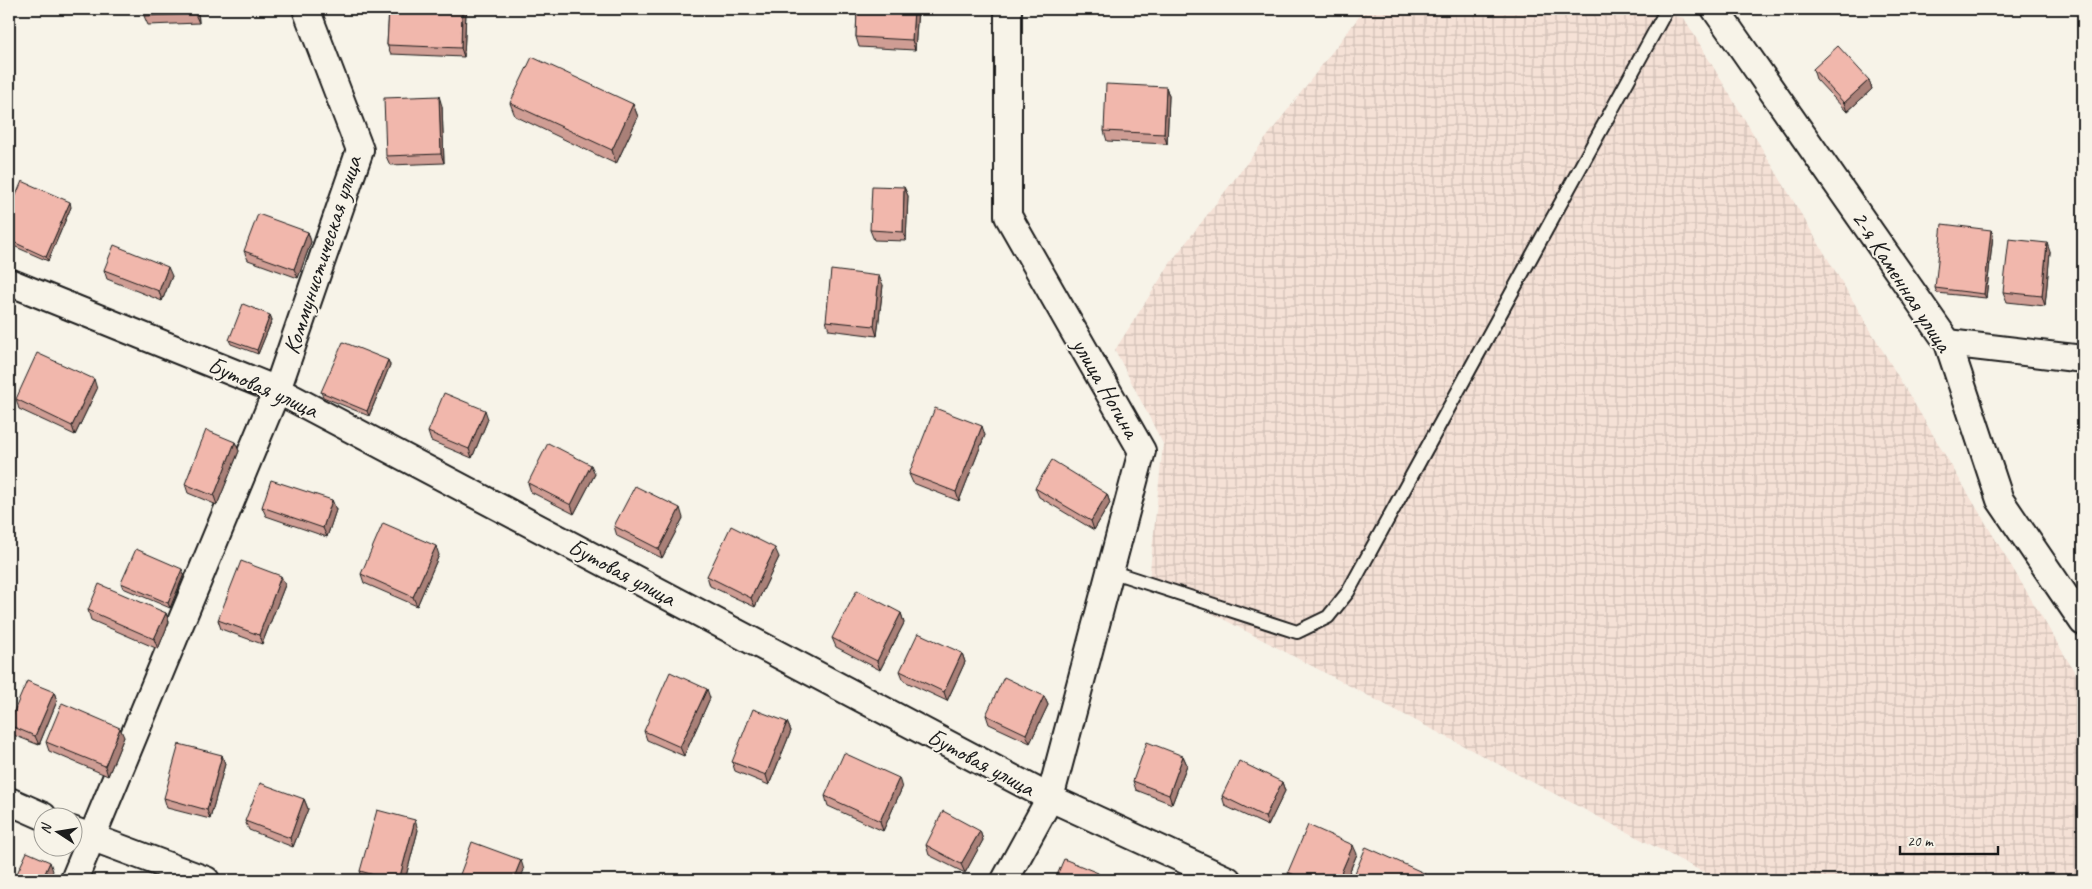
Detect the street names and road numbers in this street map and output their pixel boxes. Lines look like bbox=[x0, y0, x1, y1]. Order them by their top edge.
street label: Коммунистическая улица bbox=[276, 151, 369, 358]
street label: 2-я Каменная улица bbox=[1845, 205, 1960, 359]
street label: улица Ногина bbox=[1064, 331, 1148, 445]
street label: Бутовая улица bbox=[203, 349, 324, 425]
street label: Бутовая улица bbox=[563, 531, 682, 613]
street label: Бутовая улица bbox=[922, 721, 1041, 803]

